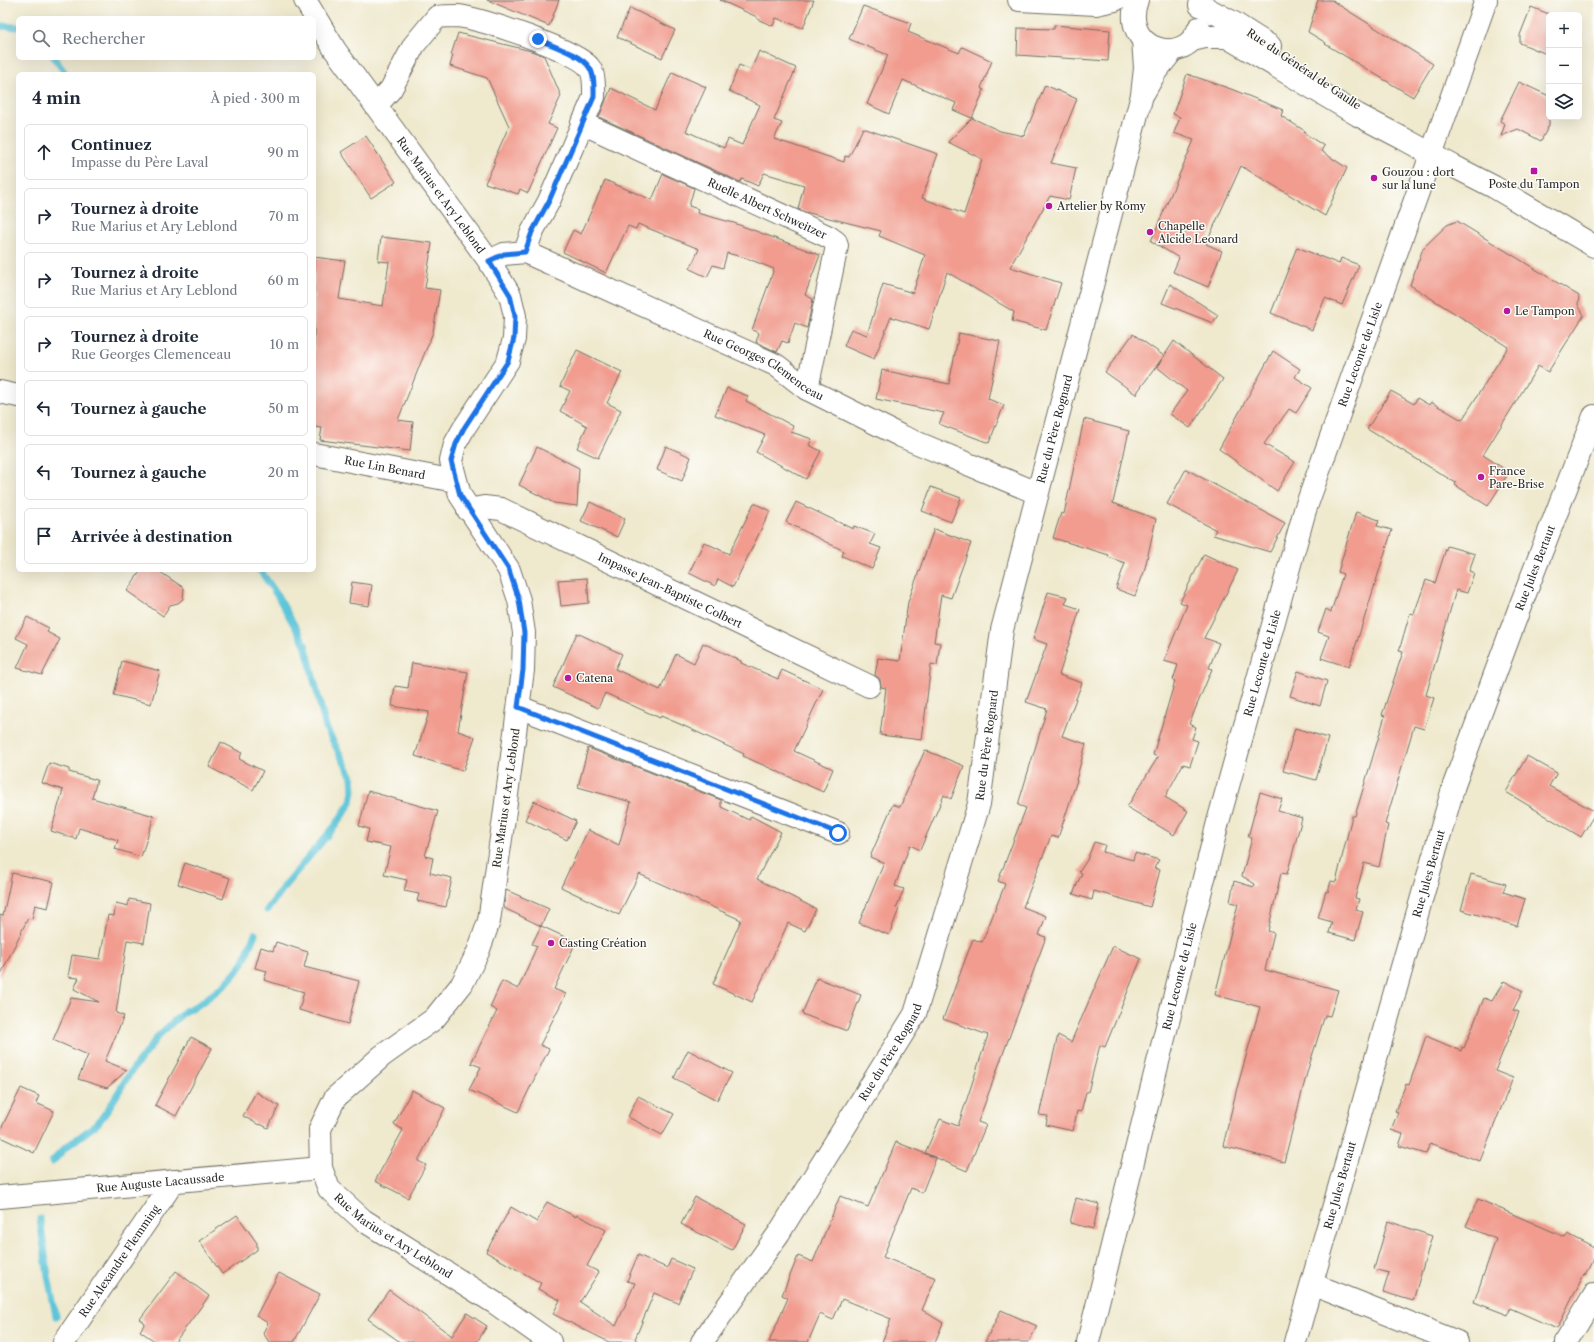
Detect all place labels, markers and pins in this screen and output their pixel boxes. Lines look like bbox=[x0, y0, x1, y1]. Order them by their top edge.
place label: Gouzou : dort sur la lune bbox=[1382, 165, 1455, 192]
marker: Poste du Tampon bbox=[1529, 166, 1539, 176]
marker: Gouzou : dort sur la lune bbox=[1369, 173, 1379, 183]
place label: Poste du Tampon bbox=[1488, 177, 1580, 191]
place label: Artelier by Romy bbox=[1056, 199, 1147, 213]
marker: Artelier by Romy bbox=[1044, 201, 1054, 211]
place label: Chapelle Alcide Leonard bbox=[1157, 219, 1239, 246]
marker: Chapelle Alcide Leonard bbox=[1145, 227, 1155, 237]
place label: Le Tampon bbox=[1515, 304, 1575, 318]
marker: Le Tampon bbox=[1502, 306, 1512, 316]
place label: France Pare-Brise bbox=[1489, 464, 1544, 491]
marker: France Pare-Brise bbox=[1476, 472, 1486, 482]
place label: Catena bbox=[576, 671, 613, 685]
marker: Catena bbox=[563, 673, 573, 683]
place label: Casting Création bbox=[559, 936, 647, 950]
marker: Casting Création bbox=[546, 938, 556, 948]

